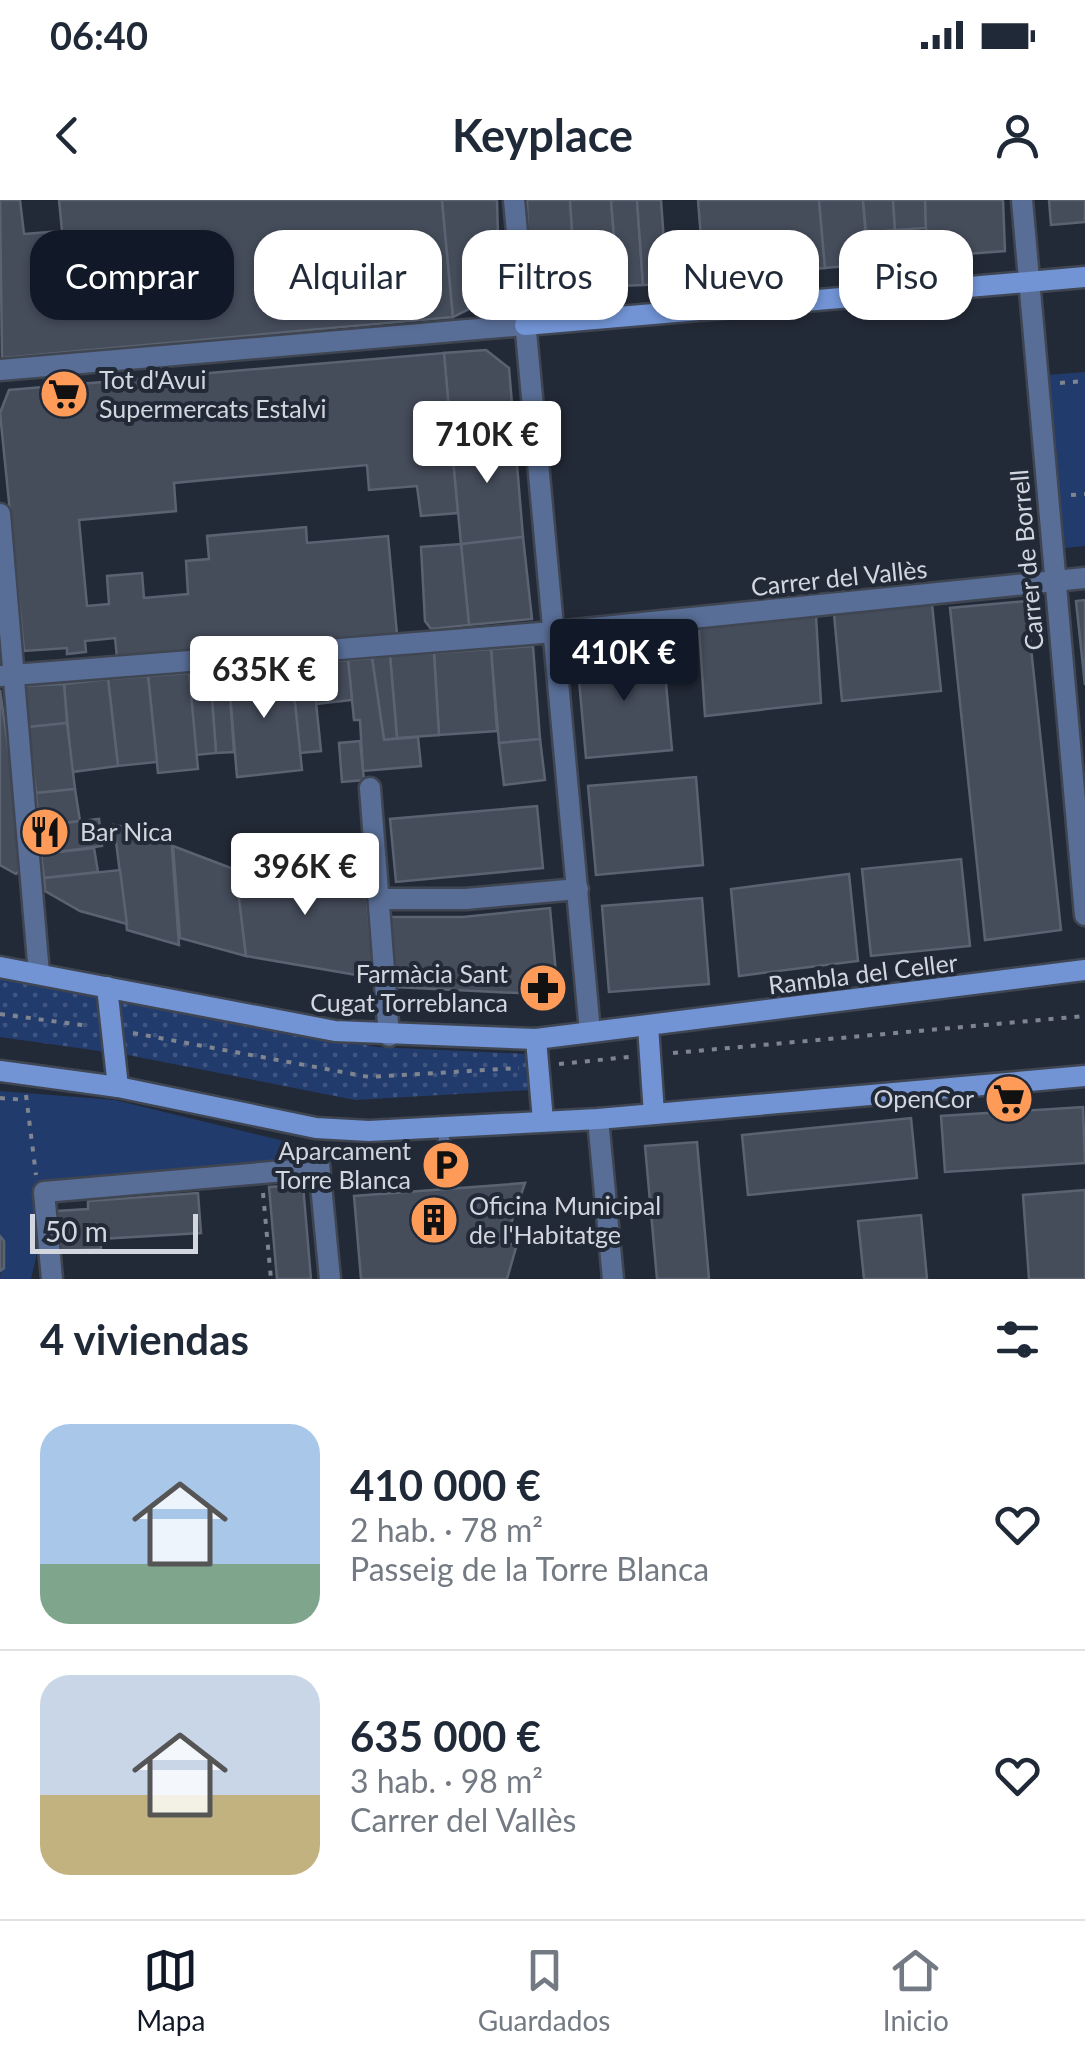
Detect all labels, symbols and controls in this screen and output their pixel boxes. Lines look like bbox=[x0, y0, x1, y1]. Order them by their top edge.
text: 06:40 bbox=[50, 12, 148, 58]
icon: back bbox=[40, 108, 95, 163]
text: Keyplace bbox=[452, 108, 633, 162]
icon: person bbox=[990, 108, 1045, 163]
chip: Comprar bbox=[30, 230, 234, 320]
chip: Alquilar bbox=[254, 230, 442, 320]
chip: Filtros bbox=[462, 230, 628, 320]
chip: Nuevo bbox=[648, 230, 819, 320]
chip: Piso bbox=[839, 230, 973, 320]
place label: Tot d'Avui Supermercats Estalvi bbox=[99, 364, 327, 423]
supermarket icon: Tot d'Avui Supermercats Estalvi bbox=[38, 368, 90, 420]
pin: 710K € bbox=[406, 401, 568, 486]
text: 710K € bbox=[435, 414, 539, 453]
street label: Carrer de Borrell bbox=[1003, 468, 1049, 652]
street label: Carrer del Vallès bbox=[749, 553, 928, 601]
pin: 410K € bbox=[543, 619, 705, 704]
text: 410K € bbox=[572, 632, 676, 671]
pin: 635K € bbox=[183, 636, 345, 721]
text: 635K € bbox=[212, 649, 316, 688]
restaurant icon: Bar Nica bbox=[19, 806, 71, 858]
place label: Bar Nica bbox=[80, 816, 173, 846]
pin: 396K € bbox=[224, 833, 386, 918]
text: 396K € bbox=[253, 846, 357, 885]
street label: Rambla del Celler bbox=[767, 947, 959, 1000]
place label: Farmàcia Sant Cugat Torreblanca bbox=[310, 958, 508, 1017]
pharmacy icon: Farmàcia Sant Cugat Torreblanca bbox=[517, 962, 569, 1014]
supermarket icon: OpenCor bbox=[983, 1073, 1035, 1125]
place label: OpenCor bbox=[874, 1083, 974, 1113]
place label: Aparcament Torre Blanca bbox=[275, 1135, 411, 1194]
parking icon: Aparcament Torre Blanca bbox=[420, 1139, 472, 1191]
place label: Oficina Municipal de l'Habitatge bbox=[469, 1190, 661, 1249]
building icon: Oficina Municipal de l'Habitatge bbox=[408, 1194, 460, 1246]
scale bar bbox=[30, 1209, 198, 1254]
text: 50 m bbox=[45, 1214, 108, 1248]
icon: filters bbox=[990, 1312, 1045, 1367]
text: 4 viviendas bbox=[40, 1314, 249, 1364]
text: 410 000 € bbox=[350, 1460, 541, 1510]
icon: home bbox=[120, 1464, 240, 1584]
icon: heart bbox=[990, 1497, 1045, 1552]
text: 2 hab. · 78 m² bbox=[350, 1510, 543, 1549]
text: Passeig de la Torre Blanca bbox=[350, 1549, 709, 1588]
text: 635 000 € bbox=[350, 1711, 541, 1761]
icon: home bbox=[120, 1715, 240, 1835]
icon: heart bbox=[990, 1748, 1045, 1803]
text: 3 hab. · 98 m² bbox=[350, 1761, 543, 1800]
text: Carrer del Vallès bbox=[350, 1800, 576, 1839]
tab: Mapa bbox=[136, 1943, 205, 2037]
tab: Guardados bbox=[478, 1943, 610, 2037]
tab: Inicio bbox=[883, 1943, 949, 2037]

